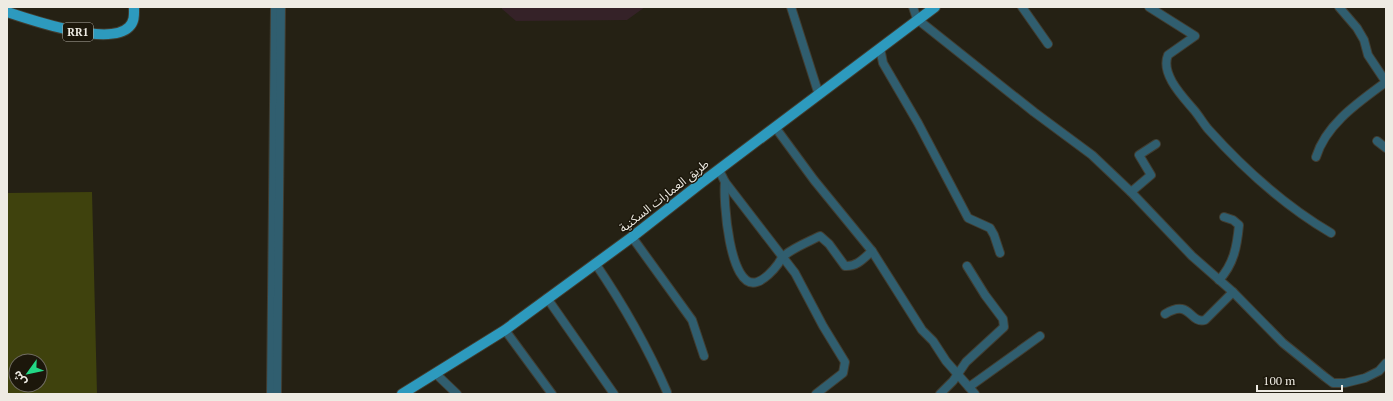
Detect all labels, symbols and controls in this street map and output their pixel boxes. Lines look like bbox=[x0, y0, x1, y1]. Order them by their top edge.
road number: RR1 bbox=[63, 23, 93, 41]
street label: طريق العمارات السكنية bbox=[616, 156, 712, 236]
north arrow bbox=[8, 353, 48, 393]
scale bar bbox=[1257, 367, 1342, 393]
text: ش bbox=[10, 368, 30, 389]
text: 100 m bbox=[1263, 373, 1296, 388]

